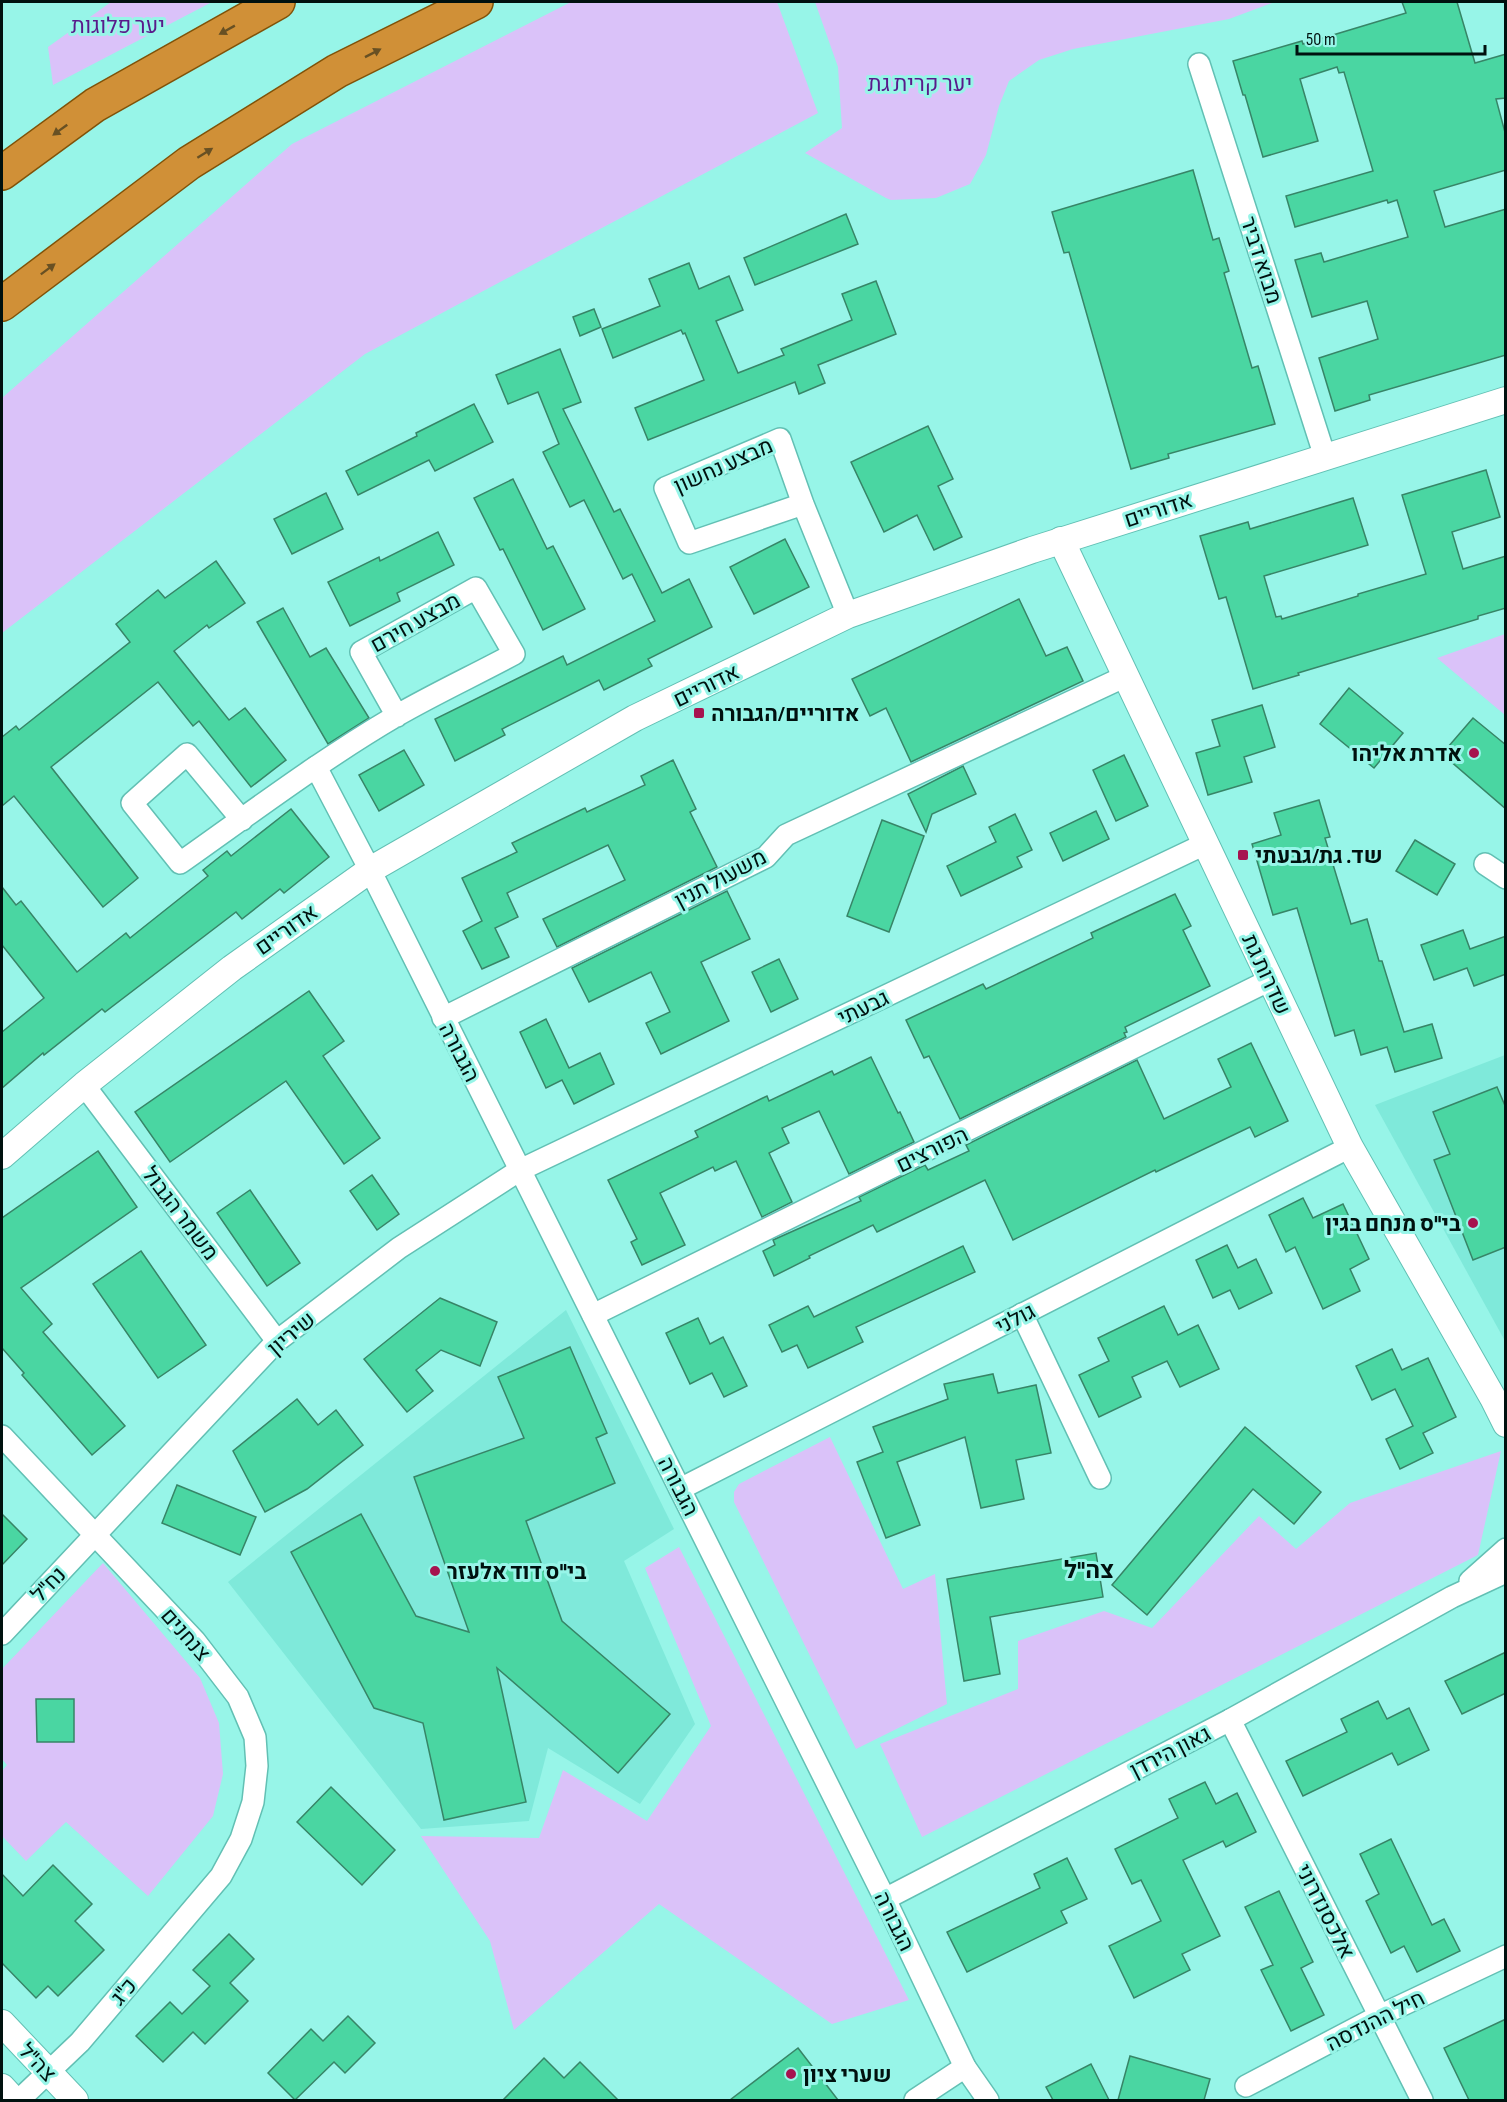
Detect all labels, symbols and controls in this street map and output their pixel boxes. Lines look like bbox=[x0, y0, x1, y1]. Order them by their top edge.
park label: יער פלוגות bbox=[71, 13, 165, 40]
scale bar bbox=[1297, 18, 1484, 56]
one-way arrow bbox=[218, 25, 235, 35]
text: 50 m bbox=[1306, 29, 1336, 50]
one-way arrow bbox=[364, 49, 381, 58]
park label: יער קרית גת bbox=[868, 71, 972, 98]
one-way arrow bbox=[52, 124, 67, 136]
one-way arrow bbox=[197, 148, 213, 159]
street label: מבוא דביר bbox=[1234, 213, 1287, 307]
one-way arrow bbox=[41, 263, 56, 275]
street label: מבצע נחשון bbox=[670, 433, 777, 500]
street label: אדוריים bbox=[1121, 487, 1196, 534]
street label: מבצע חירם bbox=[366, 588, 465, 659]
street label: אדוריים bbox=[669, 659, 744, 714]
place label: אדוריים/הגבורה bbox=[711, 701, 859, 728]
marker: אדוריים/הגבורה bbox=[692, 706, 706, 720]
place label: אדרת אליהו bbox=[1352, 741, 1462, 768]
marker: אדרת אליהו bbox=[1467, 746, 1481, 760]
place label: שד. גת/גבעתי bbox=[1255, 843, 1383, 870]
street label: משעול תנין bbox=[670, 844, 771, 915]
marker: שד. גת/גבעתי bbox=[1236, 848, 1250, 862]
street label: אדוריים bbox=[250, 899, 323, 961]
street label: שדרות גת bbox=[1235, 930, 1296, 1019]
street label: גבעתי bbox=[834, 985, 893, 1032]
street label: הגבורה bbox=[432, 1018, 485, 1087]
street label: הפורצים bbox=[892, 1121, 973, 1179]
street label: משמר הגבול bbox=[136, 1162, 224, 1266]
place label: בי"ס מנחם בגין bbox=[1325, 1211, 1461, 1238]
marker: בי"ס מנחם בגין bbox=[1466, 1216, 1480, 1230]
street label: גולני bbox=[991, 1298, 1040, 1341]
street label: שיריון bbox=[262, 1306, 321, 1362]
street label: הגבורה bbox=[651, 1452, 704, 1521]
district label: צה"ל bbox=[1064, 1556, 1114, 1585]
place label: בי"ס דוד אלעזר bbox=[447, 1559, 587, 1586]
street label: נח"ל bbox=[26, 1562, 72, 1608]
marker: בי"ס דוד אלעזר bbox=[428, 1564, 442, 1578]
street label: צנחנים bbox=[154, 1603, 215, 1667]
street label: גאון הירדן bbox=[1126, 1721, 1216, 1784]
street label: אלכסנדרוני bbox=[1289, 1860, 1360, 1964]
street label: הגבורה bbox=[868, 1887, 920, 1956]
street label: כ"ג bbox=[105, 1973, 143, 2011]
street label: חיל ההנדסה bbox=[1322, 1985, 1429, 2058]
street label: צה"ל bbox=[12, 2038, 61, 2088]
place label: שערי ציון bbox=[803, 2062, 892, 2089]
marker: שערי ציון bbox=[784, 2067, 798, 2081]

